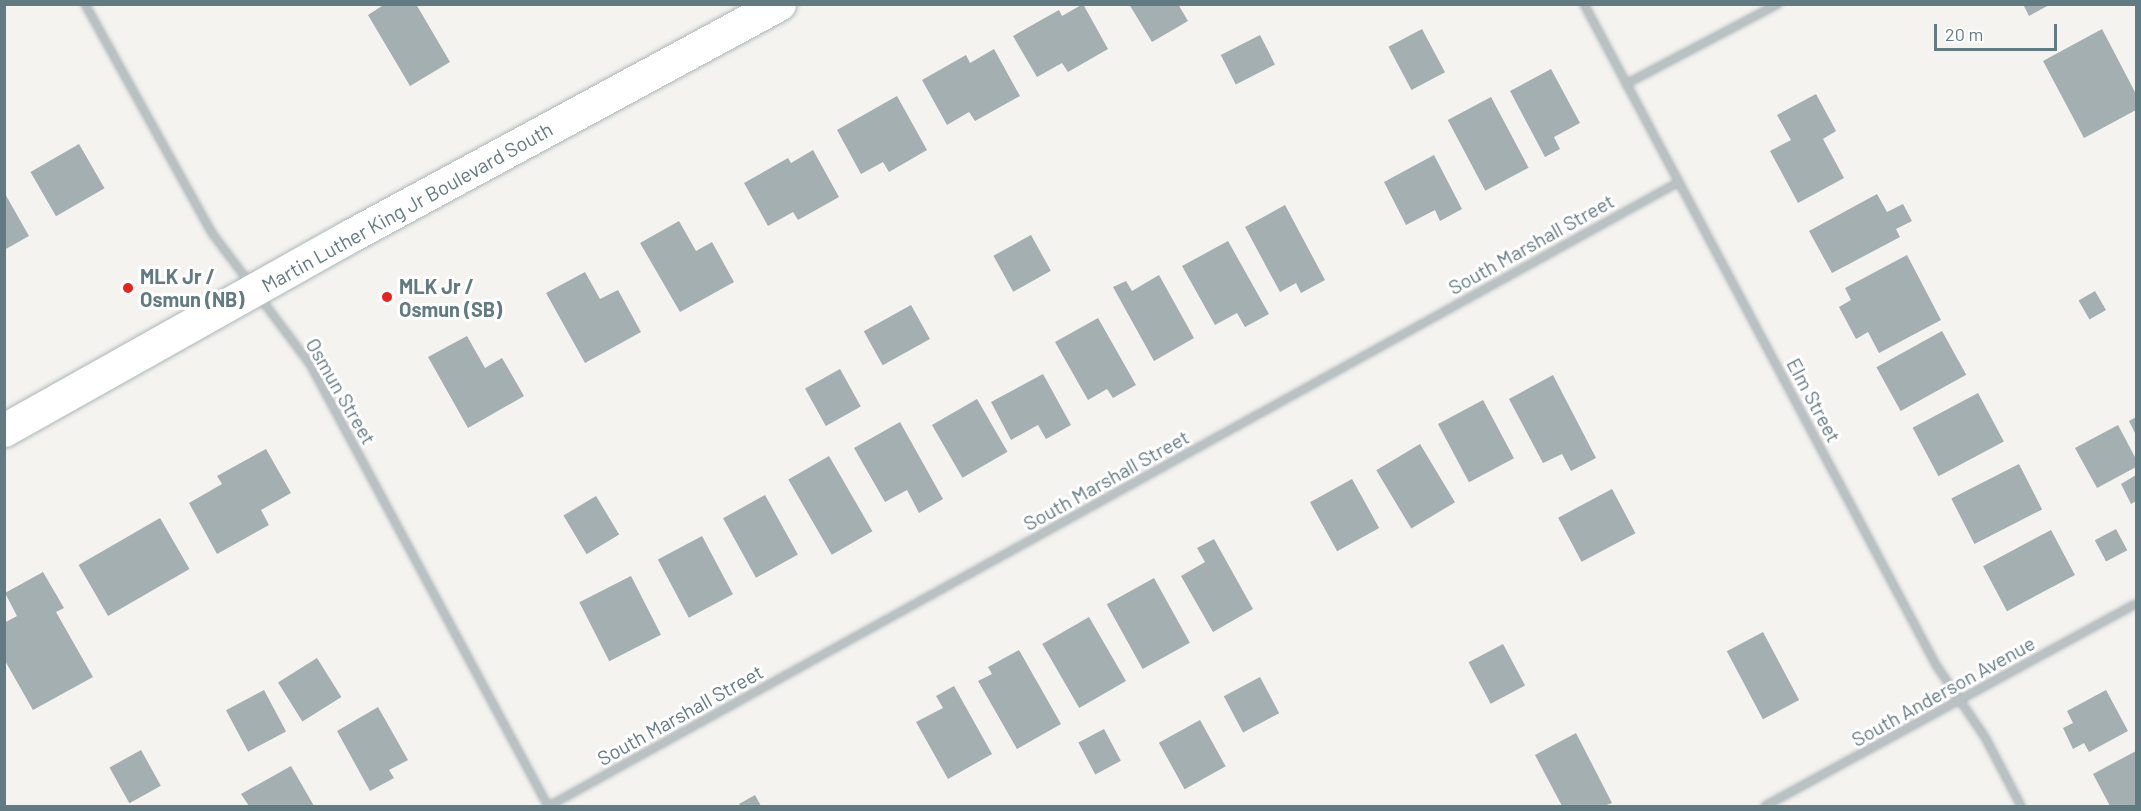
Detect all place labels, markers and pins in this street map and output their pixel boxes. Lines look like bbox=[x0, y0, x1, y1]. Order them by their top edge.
place label: MLK Jr / Osmun (NB) bbox=[140, 264, 244, 311]
place label: MLK Jr / Osmun (SB) bbox=[399, 274, 502, 321]
marker: MLK Jr / Osmun (NB) bbox=[121, 281, 135, 295]
marker: MLK Jr / Osmun (SB) bbox=[380, 290, 394, 304]

